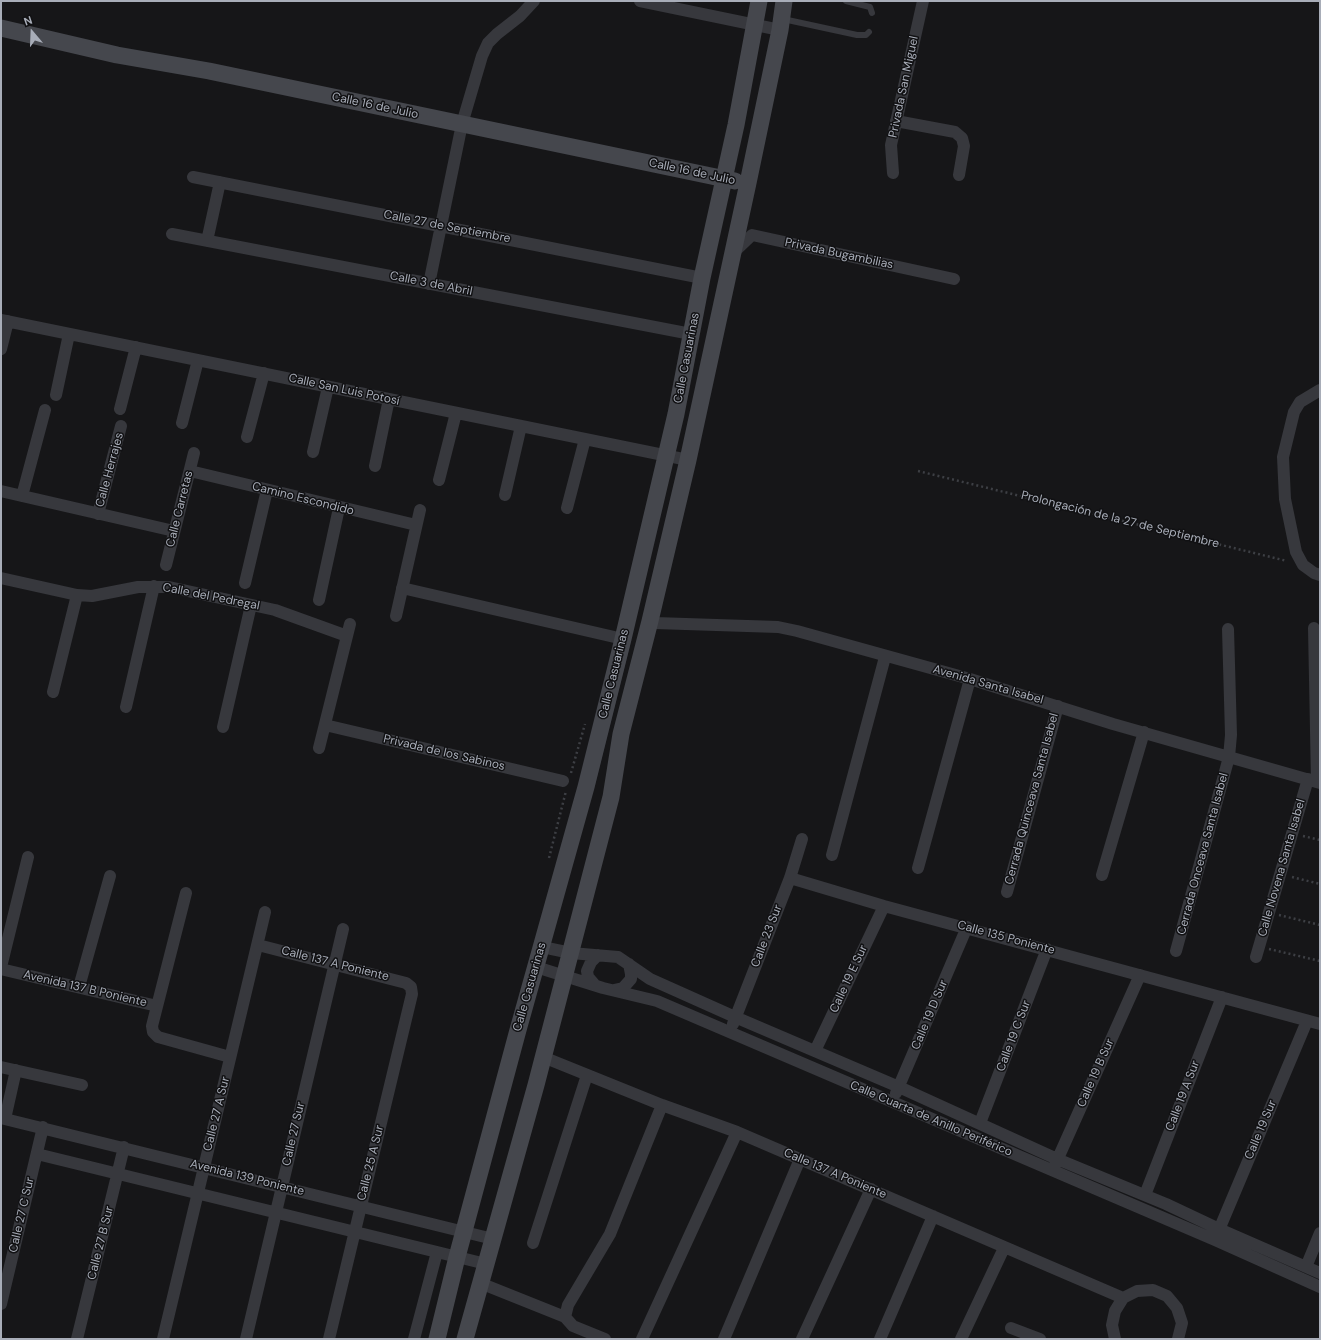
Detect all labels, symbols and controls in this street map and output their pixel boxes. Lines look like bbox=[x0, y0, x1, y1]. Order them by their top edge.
north arrow bbox=[12, 12, 52, 52]
text: N bbox=[22, 13, 34, 29]
street label: Privada San Miguel bbox=[886, 35, 922, 139]
street label: Calle 16 de Julio bbox=[330, 90, 420, 122]
street label: Calle 16 de Julio bbox=[647, 156, 737, 188]
street label: Calle 27 de Septiembre bbox=[382, 208, 512, 246]
street label: Privada Bugambilias bbox=[783, 235, 895, 273]
street label: Calle 3 de Abril bbox=[389, 269, 473, 299]
street label: Calle Casuarinas bbox=[671, 312, 703, 404]
street label: Calle San Luis Potosí bbox=[287, 371, 401, 409]
street label: Calle Herrajes bbox=[93, 431, 127, 509]
street label: Calle Carretas bbox=[164, 469, 196, 549]
street label: Camino Escondido bbox=[251, 479, 355, 519]
street label: Prolongación de la 27 de Septiembre bbox=[1019, 488, 1221, 552]
street label: Calle del Pedregal bbox=[161, 581, 261, 613]
street label: Calle Casuarinas bbox=[596, 628, 632, 720]
street label: Avenida Santa Isabel bbox=[931, 662, 1045, 708]
street label: Cerrada Quinceava Santa Isabel bbox=[1002, 712, 1062, 886]
street label: Privada de los Sabinos bbox=[382, 732, 506, 774]
street label: Cerrada Onceava Santa Isabel bbox=[1174, 771, 1232, 937]
street label: Calle Novena Santa Isabel bbox=[1255, 798, 1309, 938]
street label: Calle 23 Sur bbox=[748, 903, 786, 969]
street label: Calle 135 Poniente bbox=[956, 918, 1056, 958]
street label: Calle Casuarinas bbox=[510, 941, 550, 1033]
street label: Calle 19 E Sur bbox=[827, 943, 871, 1015]
street label: Calle 137 A Poniente bbox=[280, 944, 390, 984]
street label: Avenida 137 B Poniente bbox=[22, 968, 148, 1010]
street label: Calle 19 D Sur bbox=[909, 978, 951, 1052]
street label: Calle 19 C Sur bbox=[994, 998, 1034, 1074]
street label: Calle 19 B Sur bbox=[1074, 1036, 1118, 1110]
street label: Calle 19 A Sur bbox=[1163, 1059, 1203, 1133]
street label: Calle 27 A Sur bbox=[201, 1075, 233, 1153]
street label: Calle Cuarta de Anillo Periférico bbox=[848, 1078, 1014, 1160]
street label: Calle 19 Sur bbox=[1242, 1098, 1280, 1162]
street label: Calle 27 Sur bbox=[280, 1101, 308, 1167]
street label: Calle 25 A Sur bbox=[355, 1124, 387, 1202]
street label: Calle 137 A Poniente bbox=[781, 1146, 889, 1202]
street label: Avenida 139 Poniente bbox=[189, 1157, 305, 1199]
street label: Calle 27 C Sur bbox=[6, 1176, 38, 1254]
street label: Calle 27 B Sur bbox=[85, 1205, 117, 1281]

